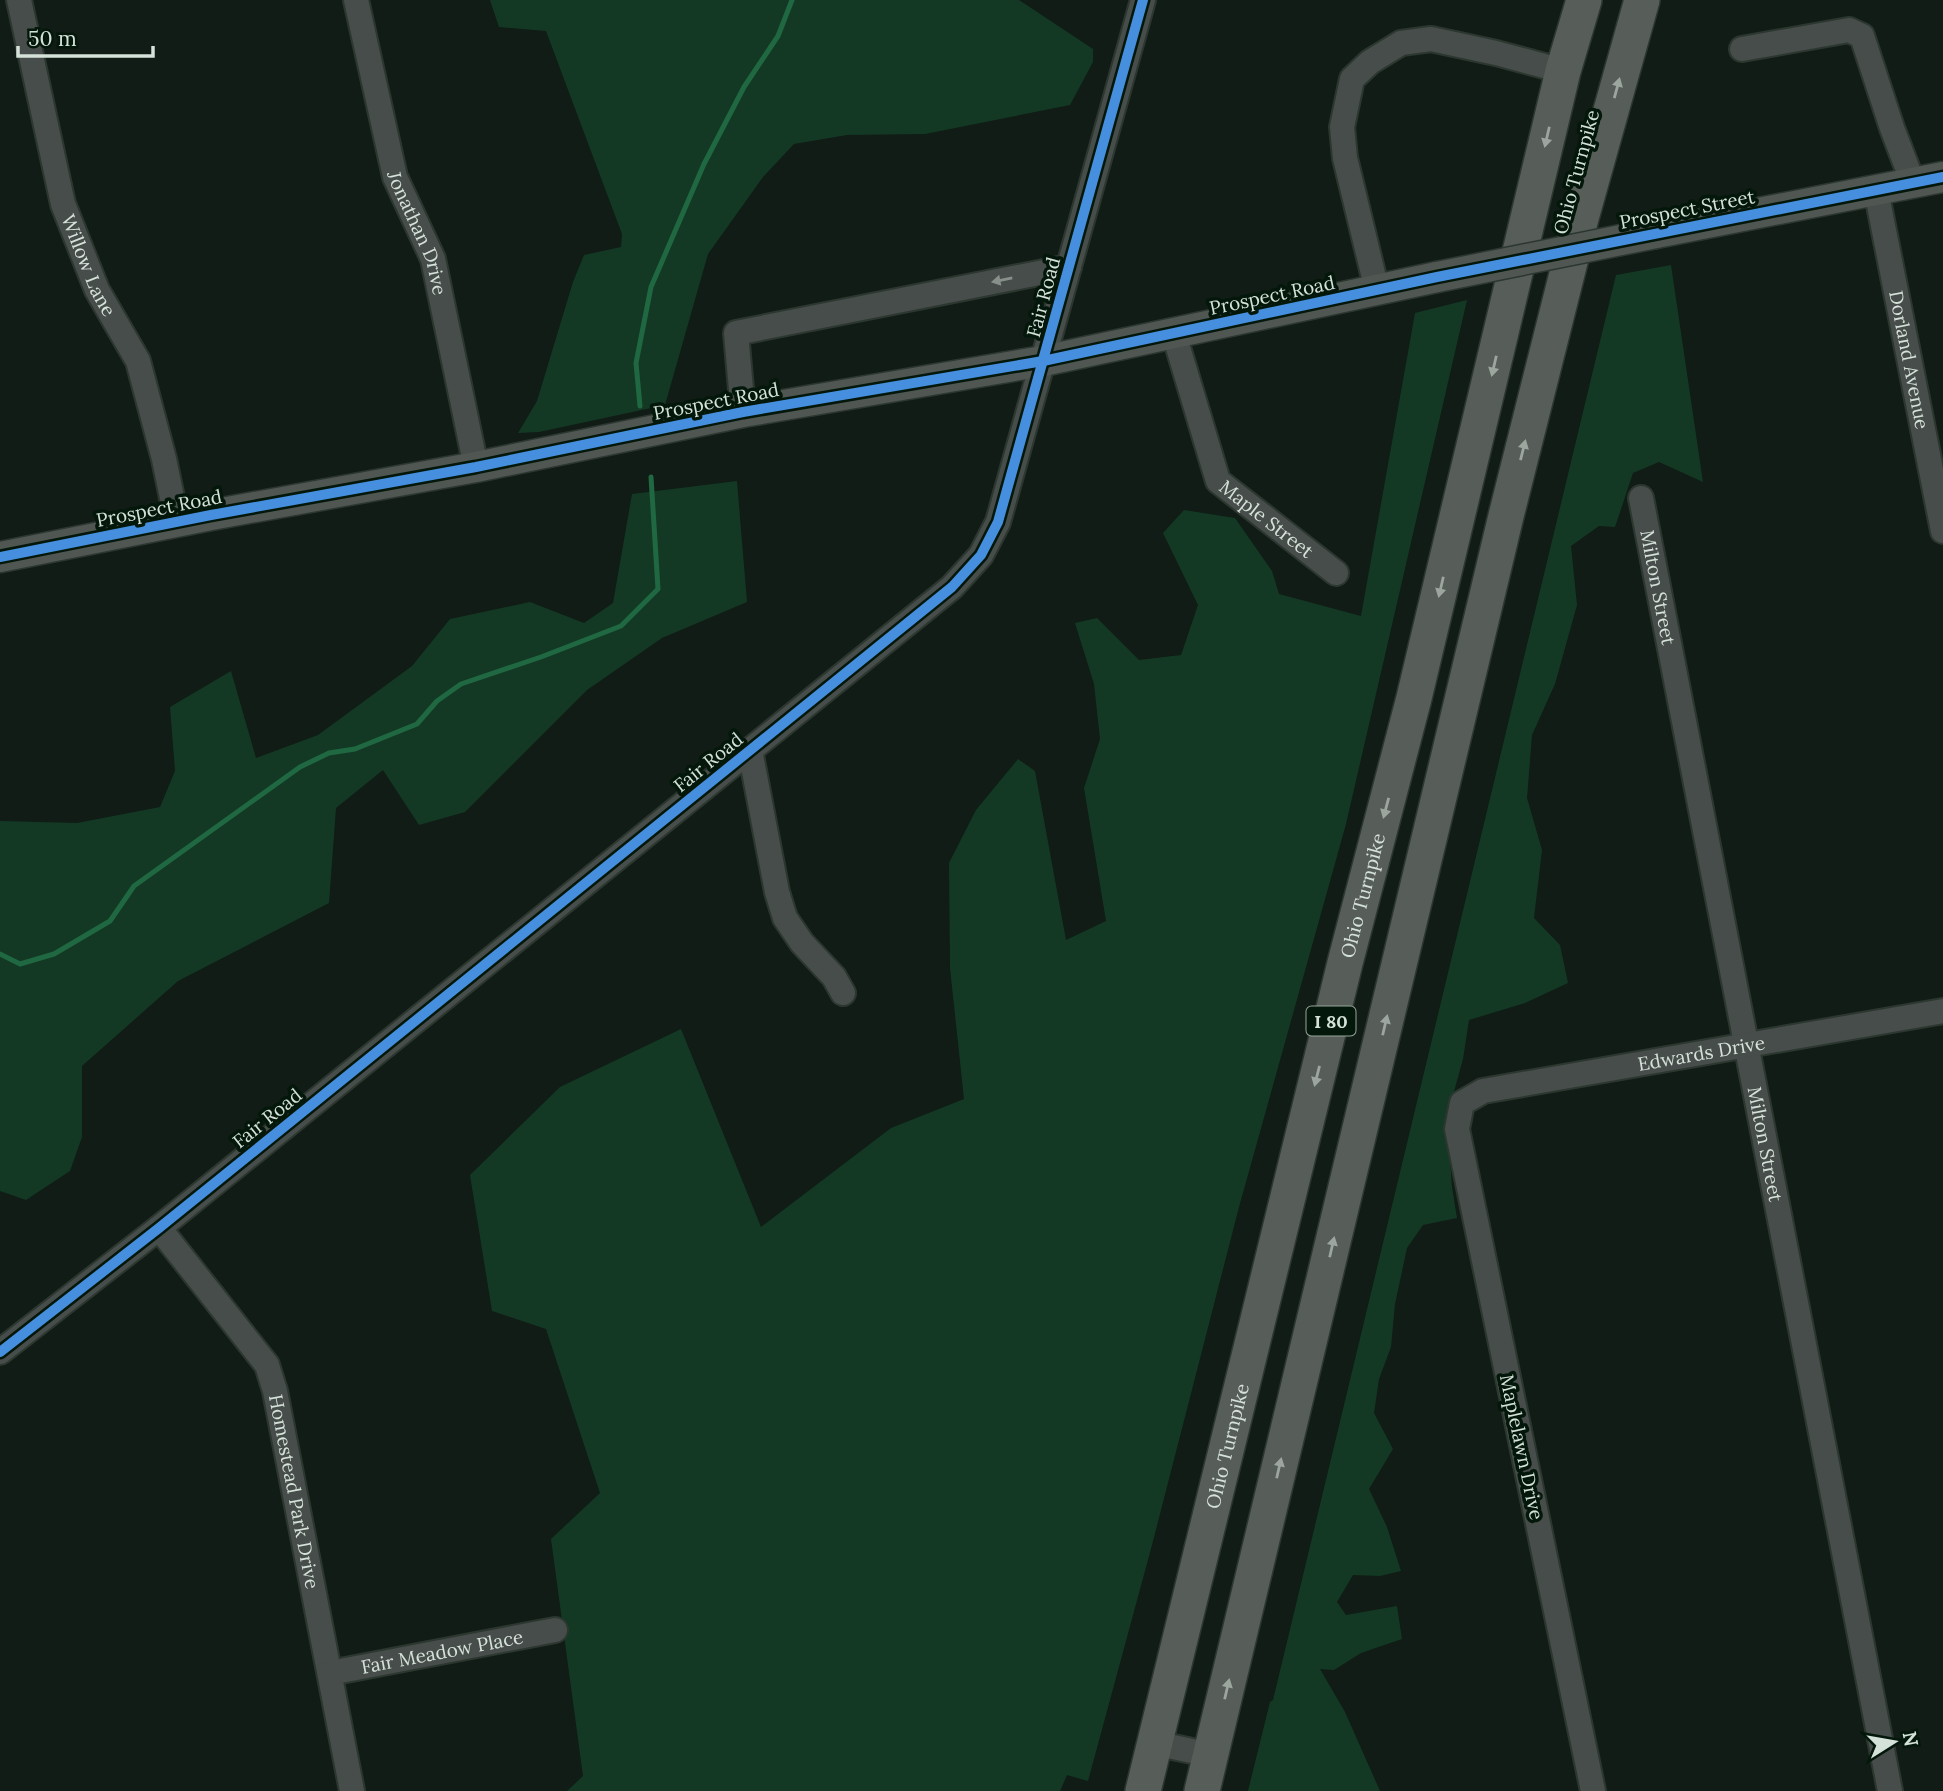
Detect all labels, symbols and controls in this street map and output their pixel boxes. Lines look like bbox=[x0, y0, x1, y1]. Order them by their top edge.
scale bar bbox=[18, 14, 152, 58]
text: 50 m bbox=[28, 25, 77, 52]
one-way arrow bbox=[1613, 77, 1623, 98]
street label: Ohio Turnpike bbox=[1548, 107, 1604, 237]
one-way arrow bbox=[1541, 126, 1552, 148]
street label: Jonathan Drive bbox=[382, 168, 452, 297]
street label: Prospect Street bbox=[1617, 184, 1757, 234]
street label: Willow Lane bbox=[56, 211, 121, 320]
street label: Fair Road bbox=[1021, 254, 1065, 340]
street label: Prospect Road bbox=[1207, 270, 1337, 320]
one-way arrow bbox=[991, 275, 1013, 286]
street label: Dorland Avenue bbox=[1884, 288, 1935, 431]
one-way arrow bbox=[1488, 355, 1499, 377]
street label: Prospect Road bbox=[651, 377, 781, 425]
one-way arrow bbox=[1518, 439, 1529, 461]
street label: Maple Street bbox=[1215, 475, 1319, 563]
street label: Prospect Road bbox=[94, 484, 224, 532]
street label: Milton Street bbox=[1635, 528, 1681, 648]
one-way arrow bbox=[1435, 577, 1446, 599]
street label: Fair Road bbox=[669, 727, 747, 797]
one-way arrow bbox=[1380, 798, 1390, 819]
street label: Ohio Turnpike bbox=[1335, 831, 1390, 961]
road number: I 80 bbox=[1306, 1006, 1356, 1036]
one-way arrow bbox=[1380, 1014, 1391, 1036]
street label: Edwards Drive bbox=[1636, 1030, 1767, 1076]
one-way arrow bbox=[1312, 1065, 1323, 1087]
street label: Fair Road bbox=[228, 1083, 306, 1153]
street label: Milton Street bbox=[1743, 1084, 1788, 1204]
one-way arrow bbox=[1327, 1235, 1338, 1257]
street label: Maplelawn Drive bbox=[1495, 1372, 1549, 1522]
street label: Ohio Turnpike bbox=[1200, 1381, 1254, 1511]
street label: Homestead Park Drive bbox=[264, 1392, 325, 1591]
one-way arrow bbox=[1274, 1457, 1285, 1479]
street label: Fair Meadow Place bbox=[359, 1624, 525, 1679]
one-way arrow bbox=[1221, 1678, 1232, 1700]
north arrow bbox=[1859, 1707, 1929, 1777]
text: N bbox=[1898, 1729, 1924, 1749]

